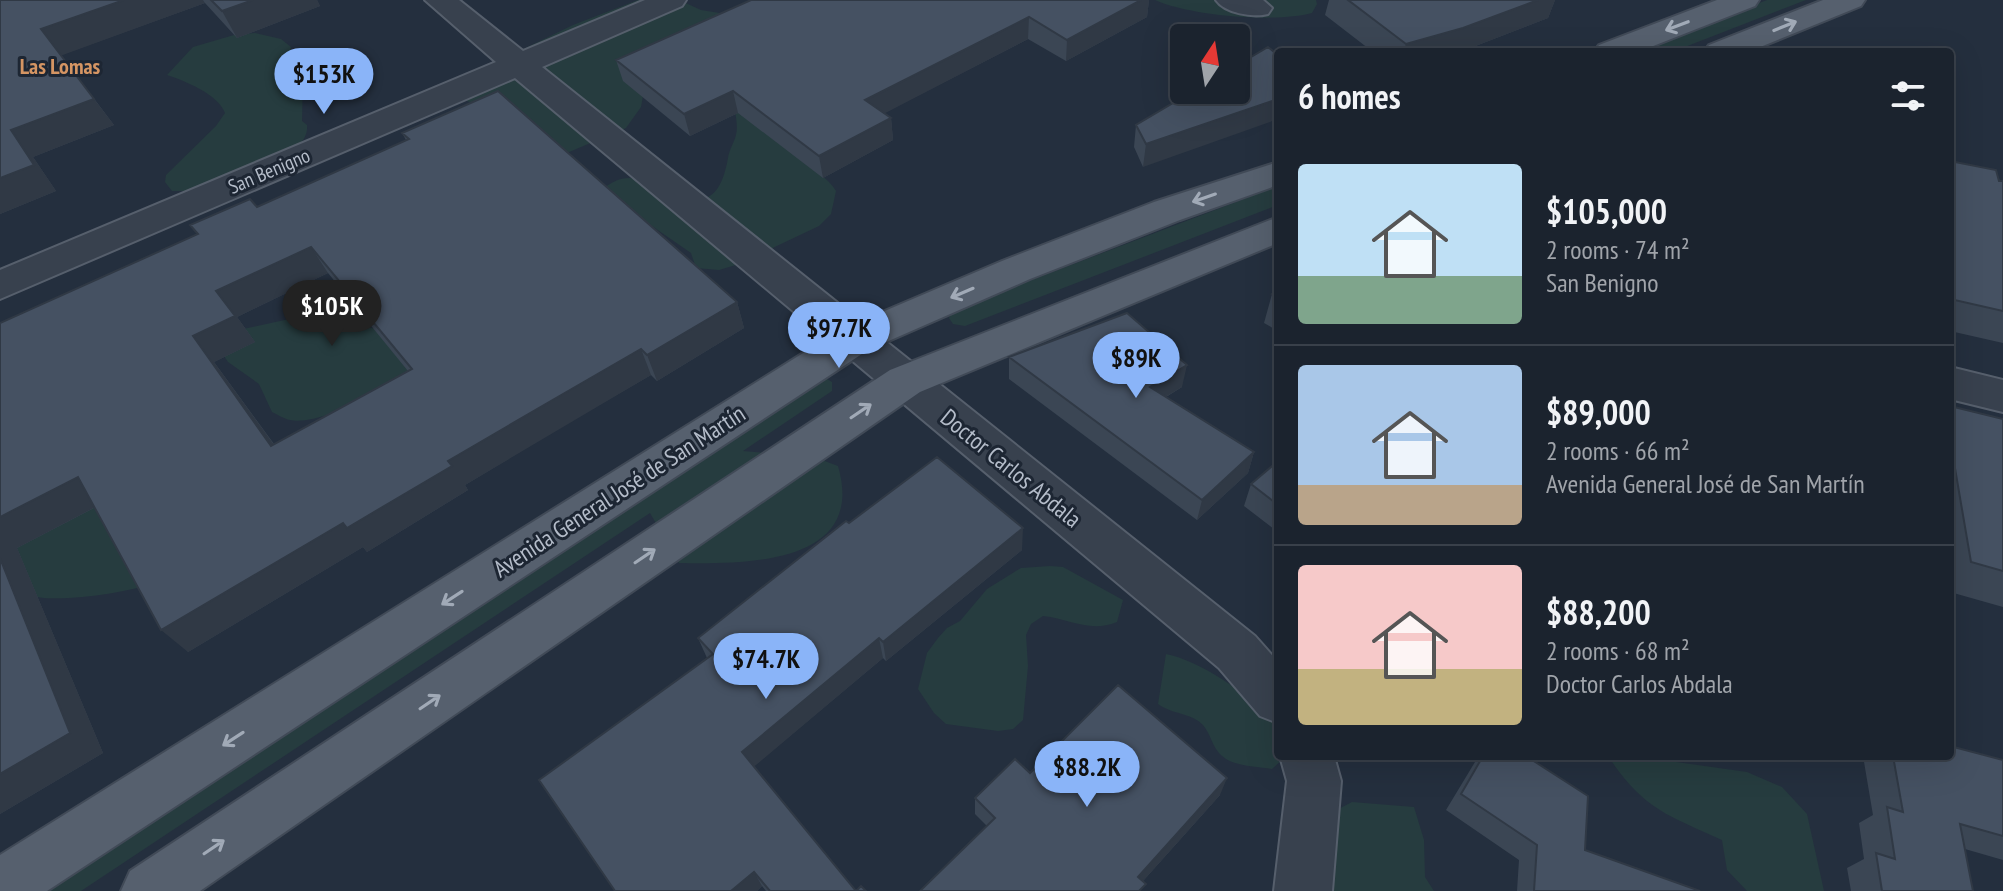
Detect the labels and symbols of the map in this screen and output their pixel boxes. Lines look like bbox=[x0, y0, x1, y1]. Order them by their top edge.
one-way arrow bbox=[1772, 18, 1797, 32]
one-way arrow bbox=[1665, 20, 1690, 34]
north arrow bbox=[1170, 24, 1250, 104]
pin: $153K bbox=[268, 48, 380, 116]
district label: Las Lomas bbox=[20, 52, 101, 80]
street label: San Benigno bbox=[224, 142, 314, 200]
one-way arrow bbox=[1192, 192, 1217, 207]
pin: $105K bbox=[276, 280, 388, 348]
one-way arrow bbox=[951, 287, 975, 302]
pin: $97.7K bbox=[774, 302, 904, 370]
pin: $89K bbox=[1089, 332, 1183, 400]
street label: Avenida General José de San Martín bbox=[487, 398, 751, 584]
street label: Doctor Carlos Abdala bbox=[934, 402, 1088, 534]
one-way arrow bbox=[849, 403, 872, 419]
one-way arrow bbox=[634, 548, 656, 565]
one-way arrow bbox=[441, 591, 464, 607]
pin: $74.7K bbox=[701, 633, 831, 701]
one-way arrow bbox=[418, 694, 441, 710]
one-way arrow bbox=[222, 731, 245, 747]
pin: $88.2K bbox=[1022, 741, 1152, 809]
one-way arrow bbox=[203, 839, 225, 856]

